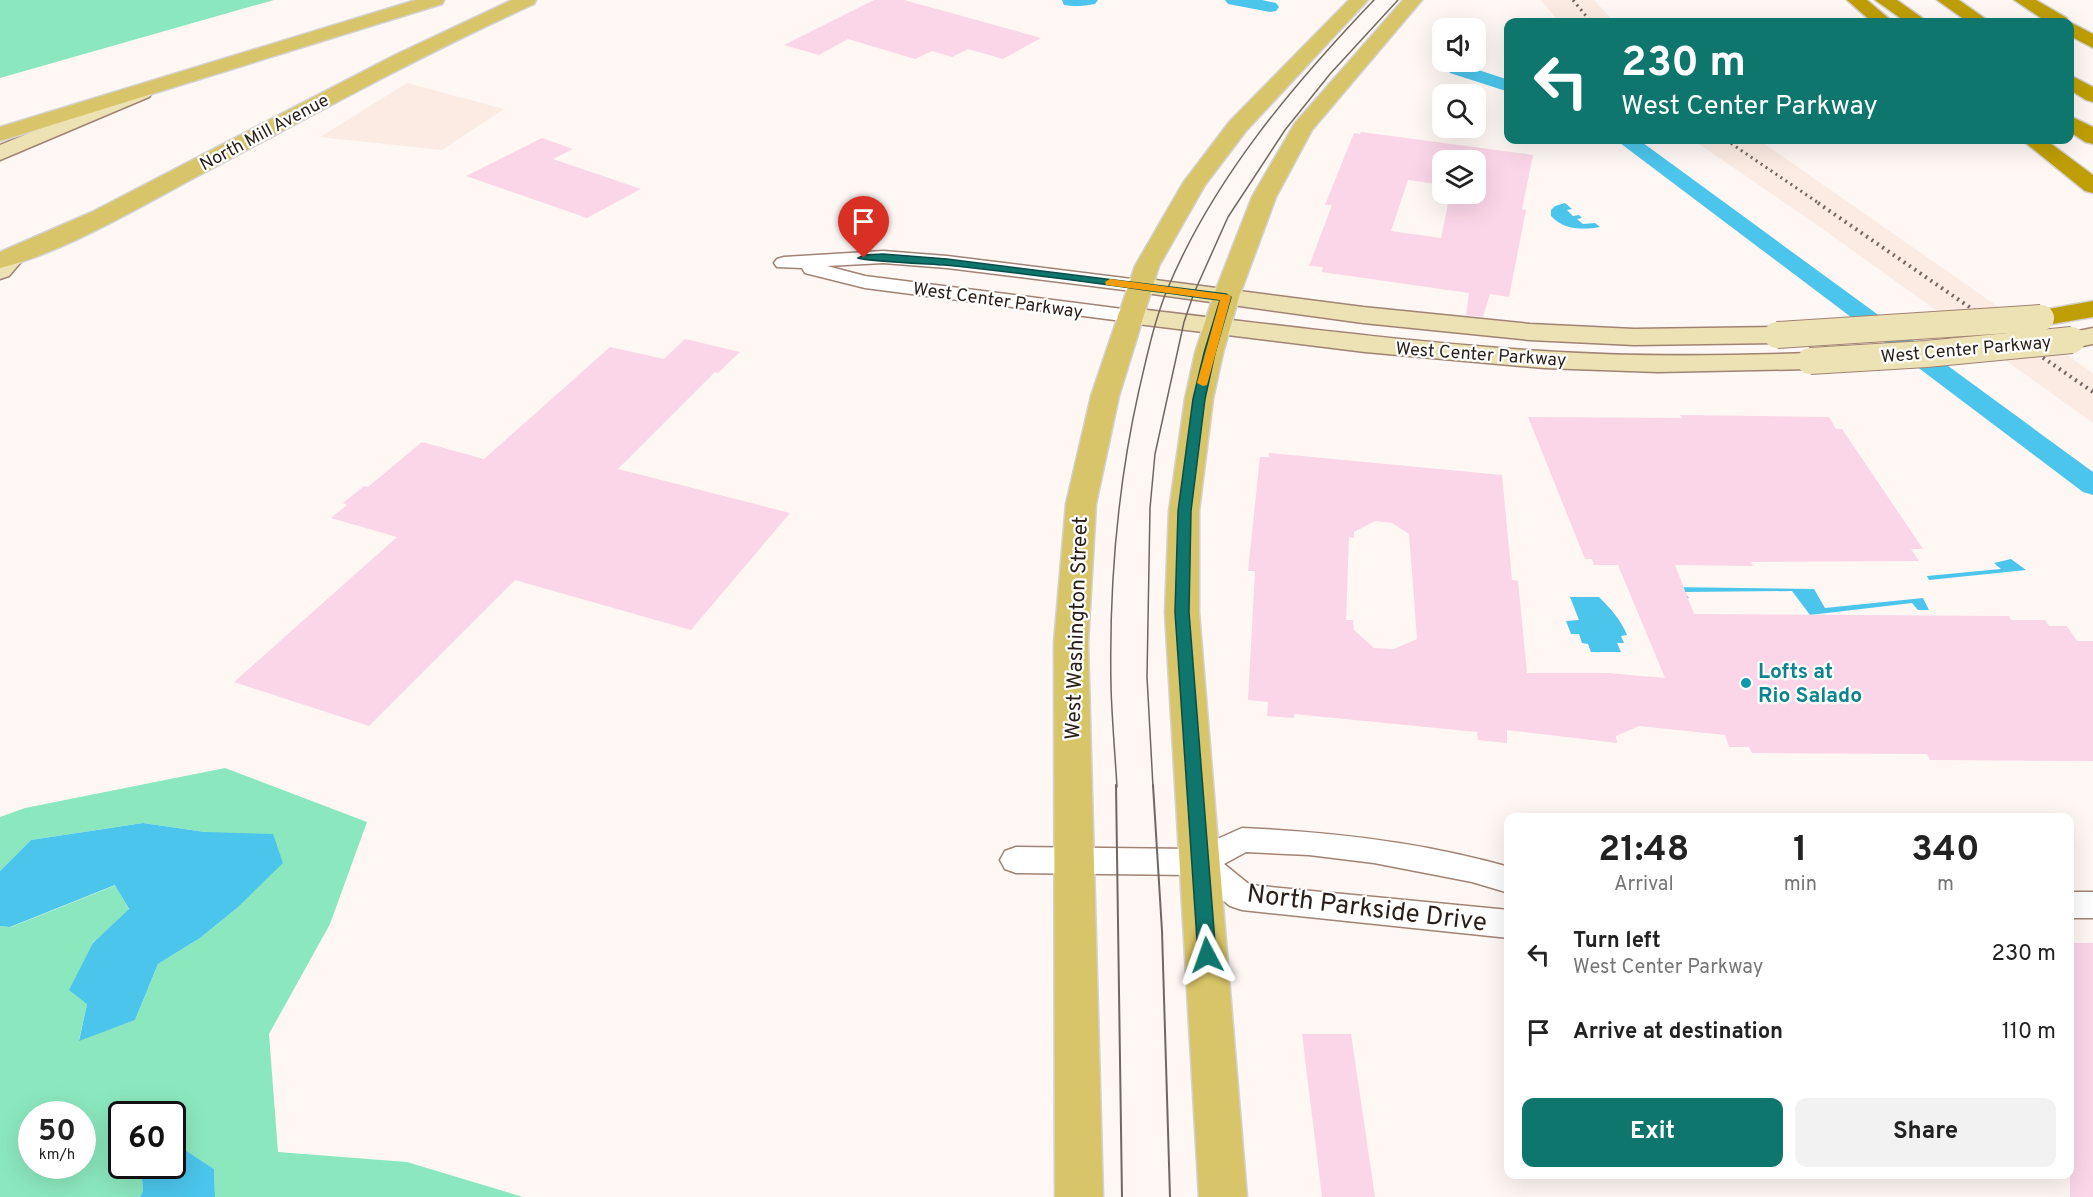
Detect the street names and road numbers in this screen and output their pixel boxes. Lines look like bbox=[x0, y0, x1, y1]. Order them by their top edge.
street label: North Mill Avenue bbox=[196, 90, 333, 177]
street label: West Center Parkway bbox=[911, 278, 1084, 325]
street label: West Center Parkway bbox=[1880, 332, 2052, 369]
street label: West Center Parkway bbox=[1395, 338, 1567, 373]
street label: West Washington Street bbox=[1060, 516, 1095, 740]
street label: North Parkside Drive bbox=[1245, 878, 1489, 941]

